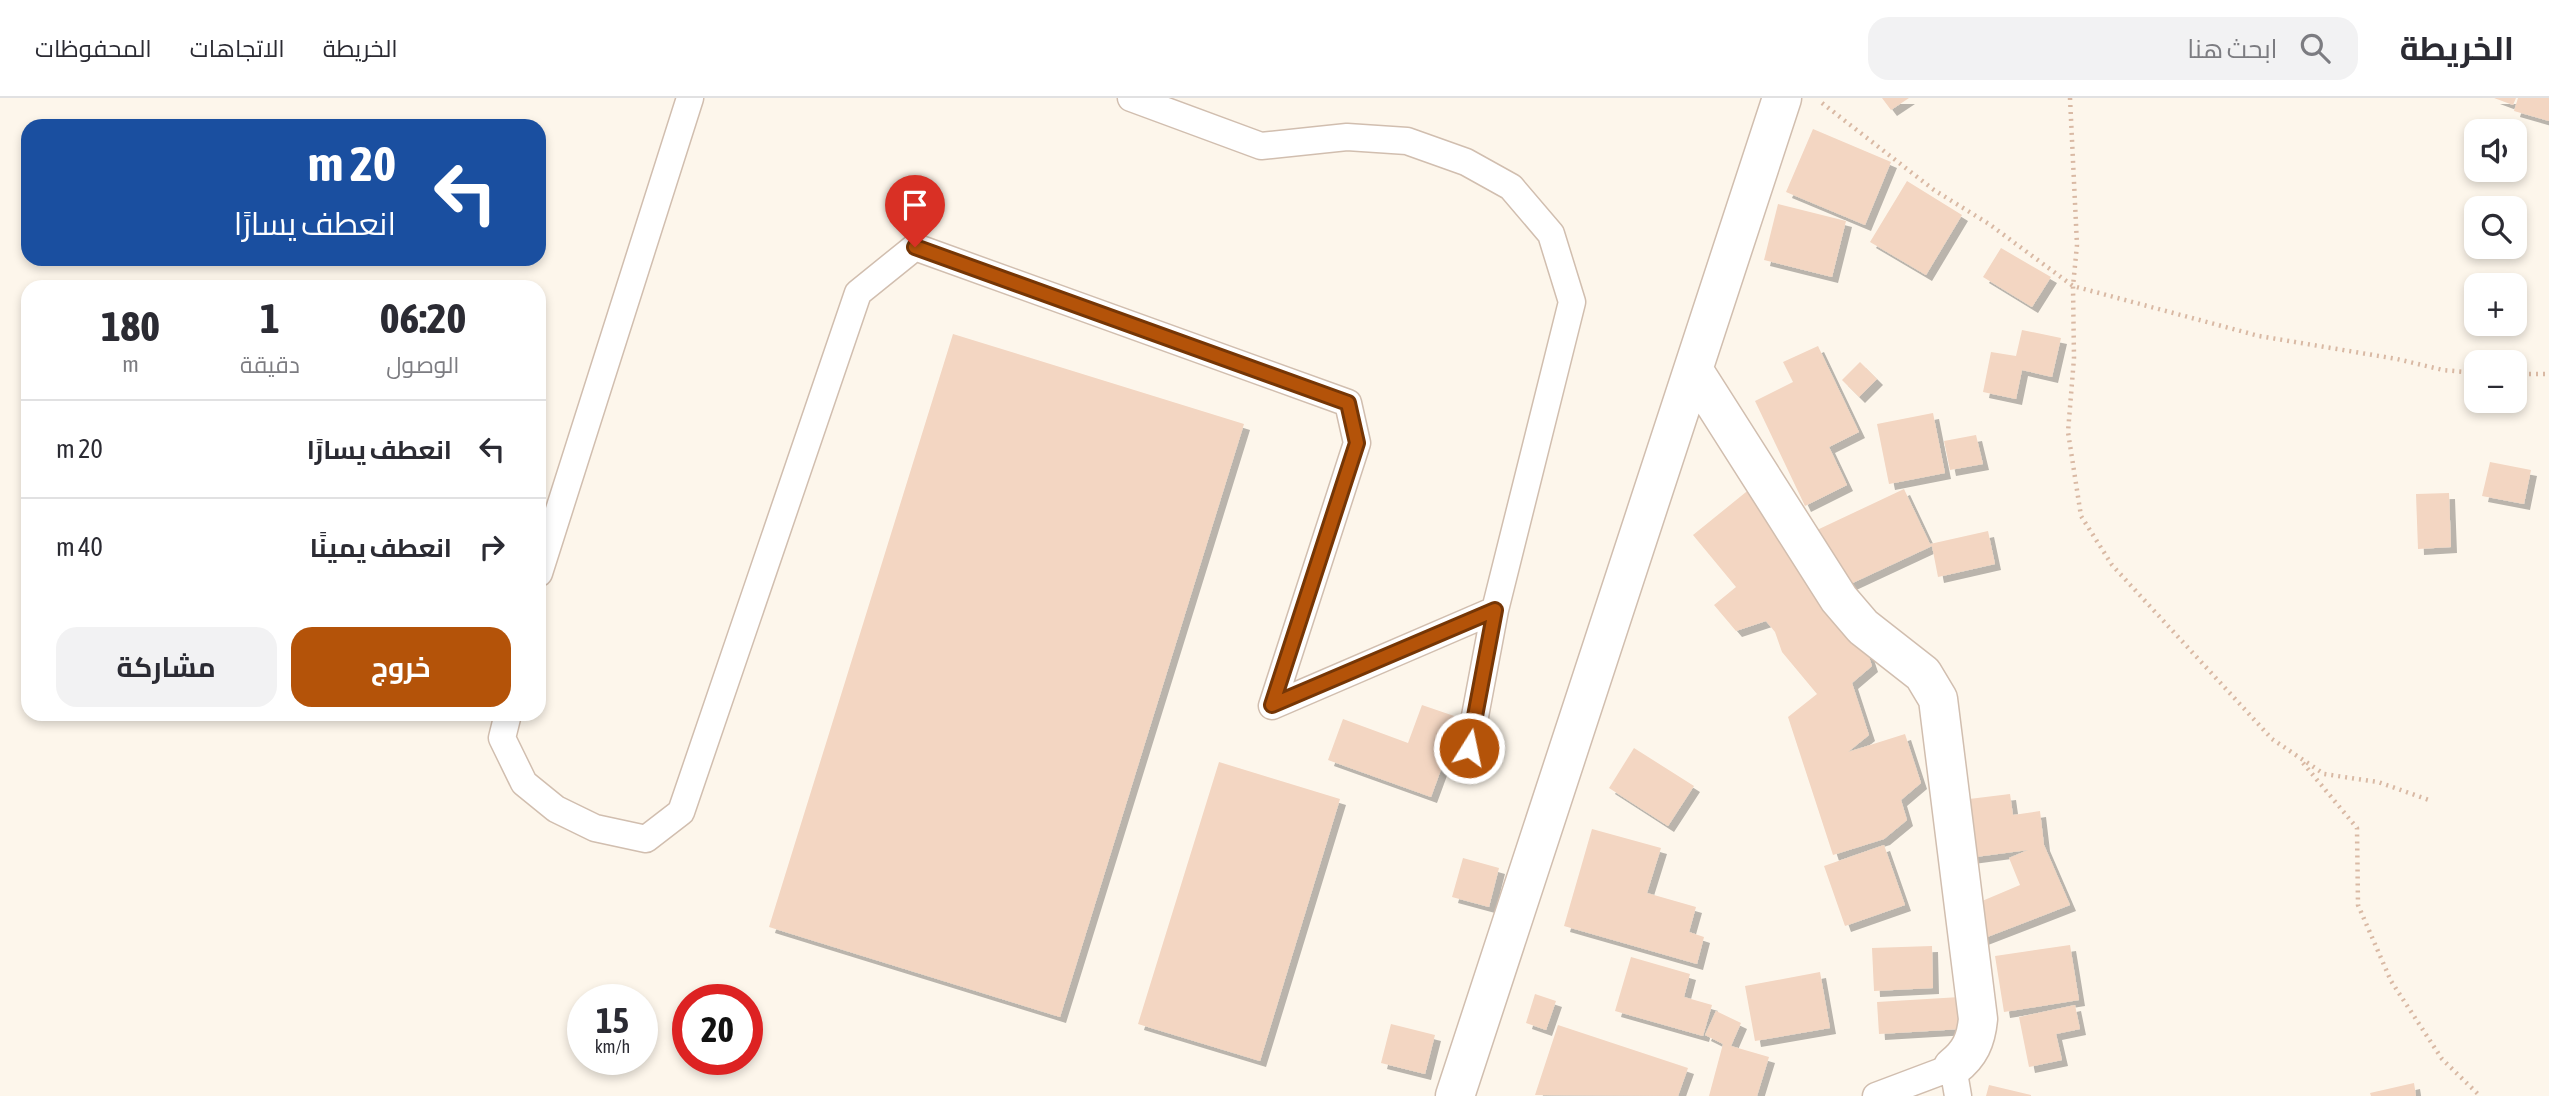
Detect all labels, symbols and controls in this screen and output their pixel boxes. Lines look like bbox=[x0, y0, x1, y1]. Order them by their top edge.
search box bbox=[1868, 17, 2358, 80]
icon: search bbox=[2296, 29, 2334, 67]
text: الخريطة bbox=[2400, 29, 2514, 67]
text: ابحث هنا bbox=[2187, 34, 2278, 64]
text: المحفوظات bbox=[35, 35, 152, 62]
text: الاتجاهات bbox=[190, 35, 285, 62]
text: الخريطة bbox=[323, 35, 398, 62]
map controls bbox=[2464, 119, 2527, 413]
button: sound bbox=[2464, 119, 2527, 182]
text: 20 m bbox=[308, 135, 396, 191]
icon: left bbox=[420, 147, 511, 238]
pin bbox=[885, 175, 945, 247]
icon: arrive bbox=[896, 186, 934, 224]
button: search bbox=[2464, 196, 2527, 259]
text: انعطف يسارًا bbox=[234, 205, 396, 242]
button: + bbox=[2464, 273, 2527, 336]
text: 1 bbox=[260, 294, 280, 342]
text: 06:20 bbox=[380, 294, 466, 342]
text: 180 bbox=[101, 302, 160, 350]
button: − bbox=[2464, 350, 2527, 413]
text: m bbox=[122, 351, 139, 377]
text: دقيقة bbox=[240, 352, 300, 378]
text: الوصول bbox=[386, 352, 460, 378]
icon: left bbox=[473, 430, 511, 468]
text: 20 m bbox=[56, 434, 103, 464]
text: انعطف يسارًا bbox=[307, 435, 452, 465]
icon: right bbox=[473, 528, 511, 566]
text: 40 m bbox=[56, 532, 103, 562]
text: انعطف يمينًا bbox=[310, 533, 452, 563]
button: مشاركة bbox=[56, 627, 277, 707]
button: خروج bbox=[291, 627, 511, 707]
position arrow bbox=[1432, 711, 1506, 785]
speed limit sign: 20 bbox=[672, 984, 763, 1075]
text: 15 bbox=[596, 1000, 629, 1040]
text: km/h bbox=[595, 1036, 630, 1057]

